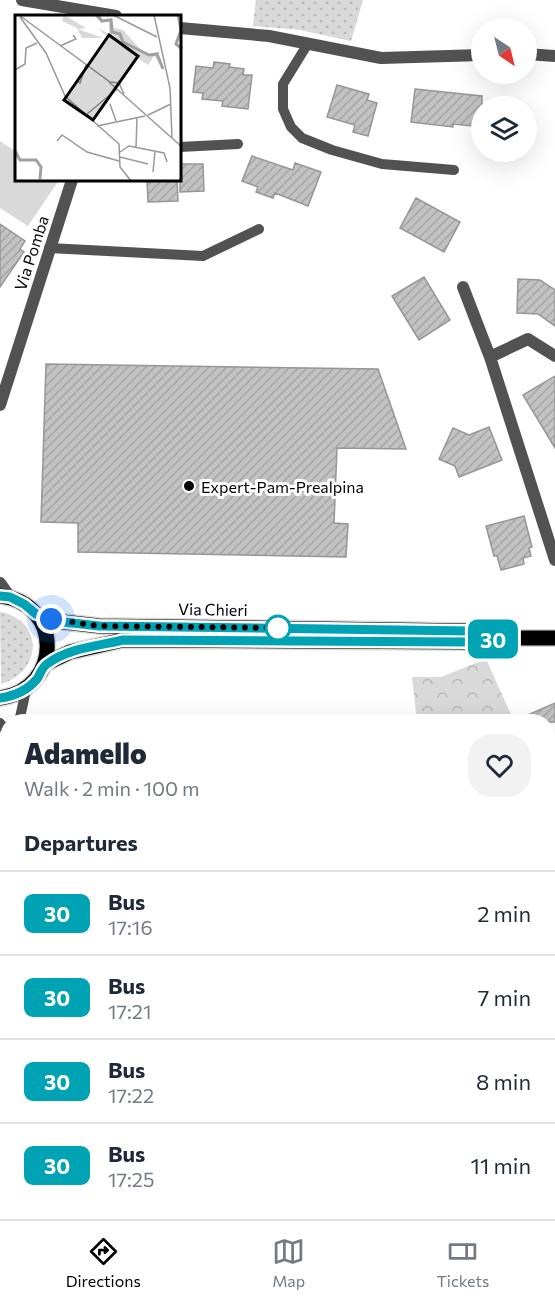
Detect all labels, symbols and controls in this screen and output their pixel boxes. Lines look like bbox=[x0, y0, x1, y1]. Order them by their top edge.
inset map bbox=[15, 15, 182, 182]
north arrow bbox=[471, 18, 537, 84]
map controls bbox=[471, 18, 537, 162]
button: layers bbox=[471, 96, 537, 162]
street label: Via Pomba bbox=[10, 213, 52, 293]
place label: Expert-Pam-Prealpina bbox=[201, 477, 364, 496]
marker: Expert-Pam-Prealpina bbox=[182, 479, 196, 493]
street label: Via Chieri bbox=[178, 599, 248, 619]
your location bbox=[36, 604, 66, 634]
unlabelled marker bbox=[265, 615, 291, 641]
line badge: 30 bbox=[466, 620, 520, 658]
text: 30 bbox=[480, 627, 506, 652]
button: heart bbox=[468, 734, 531, 797]
text: Adamello bbox=[24, 736, 147, 770]
text: Walk · 2 min · 100 m bbox=[24, 776, 199, 800]
text: Departures bbox=[24, 829, 138, 856]
text: Bus bbox=[108, 888, 145, 915]
text: 2 min bbox=[477, 900, 531, 927]
text: 30 bbox=[44, 901, 70, 926]
text: 17:16 bbox=[108, 915, 153, 939]
text: Bus bbox=[108, 972, 145, 999]
text: 7 min bbox=[478, 984, 531, 1011]
text: 30 bbox=[44, 985, 70, 1010]
text: 17:21 bbox=[108, 999, 151, 1023]
text: Bus bbox=[108, 1056, 145, 1083]
text: 8 min bbox=[476, 1068, 531, 1095]
text: 30 bbox=[44, 1069, 70, 1094]
text: 17:22 bbox=[108, 1083, 154, 1107]
text: Bus bbox=[108, 1140, 145, 1167]
text: 11 min bbox=[471, 1152, 531, 1179]
text: 30 bbox=[44, 1153, 70, 1178]
text: 17:25 bbox=[108, 1167, 154, 1191]
tab: Directions bbox=[66, 1235, 141, 1290]
tab: Map bbox=[272, 1235, 305, 1290]
tab: Tickets bbox=[437, 1235, 489, 1290]

